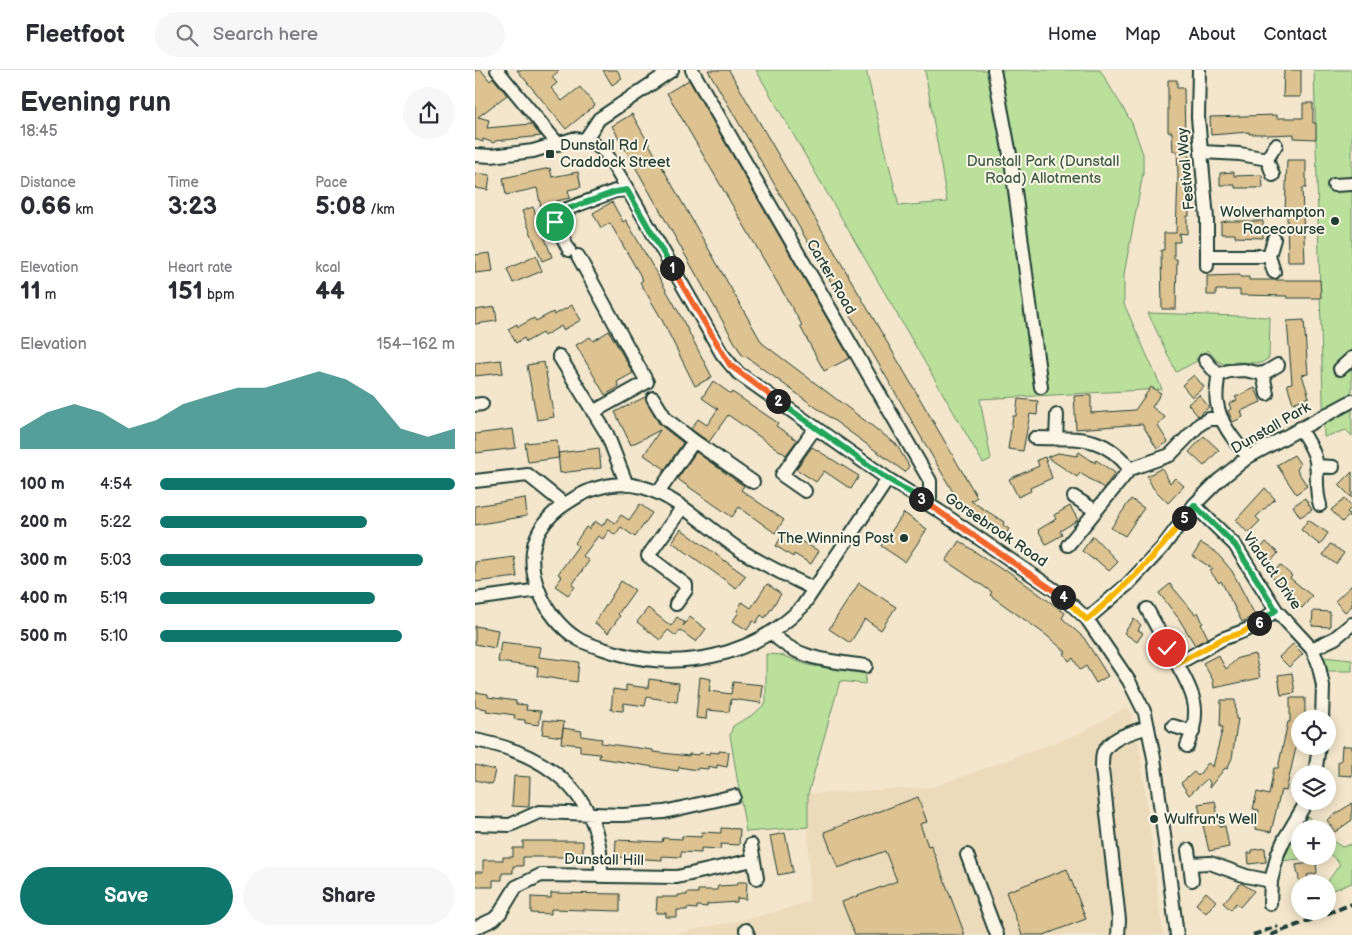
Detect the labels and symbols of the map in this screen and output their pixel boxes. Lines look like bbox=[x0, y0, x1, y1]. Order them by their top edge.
street label: Festival Way bbox=[1173, 127, 1199, 211]
place label: Dunstall Rd / Craddock Street bbox=[560, 136, 671, 172]
marker: Dunstall Rd / Craddock Street bbox=[544, 148, 556, 160]
park label: Dunstall Park (Dunstall Road) Allotments bbox=[967, 152, 1119, 188]
pin bbox=[534, 201, 576, 243]
place label: Wolverhampton Racecourse bbox=[1220, 203, 1325, 239]
marker: Wolverhampton Racecourse bbox=[1329, 215, 1341, 227]
street label: Carter Road bbox=[802, 236, 860, 318]
pin: 1 bbox=[659, 256, 685, 280]
pin: 2 bbox=[765, 388, 791, 414]
street label: Dunstall Park bbox=[1228, 397, 1315, 458]
pin: 3 bbox=[909, 486, 933, 512]
street label: Gorsebrook Road bbox=[941, 489, 1051, 571]
pin: 5 bbox=[1171, 506, 1197, 530]
place label: The Winning Post bbox=[777, 529, 894, 548]
street label: Viaduct Drive bbox=[1238, 529, 1306, 613]
marker: The Winning Post bbox=[898, 532, 910, 544]
pin: 4 bbox=[1051, 584, 1075, 610]
pin: 6 bbox=[1247, 610, 1271, 636]
pin bbox=[1146, 627, 1188, 669]
place label: Wulfrun's Well bbox=[1164, 810, 1257, 829]
marker: Wulfrun's Well bbox=[1148, 813, 1160, 825]
street label: Dunstall Hill bbox=[564, 850, 644, 870]

